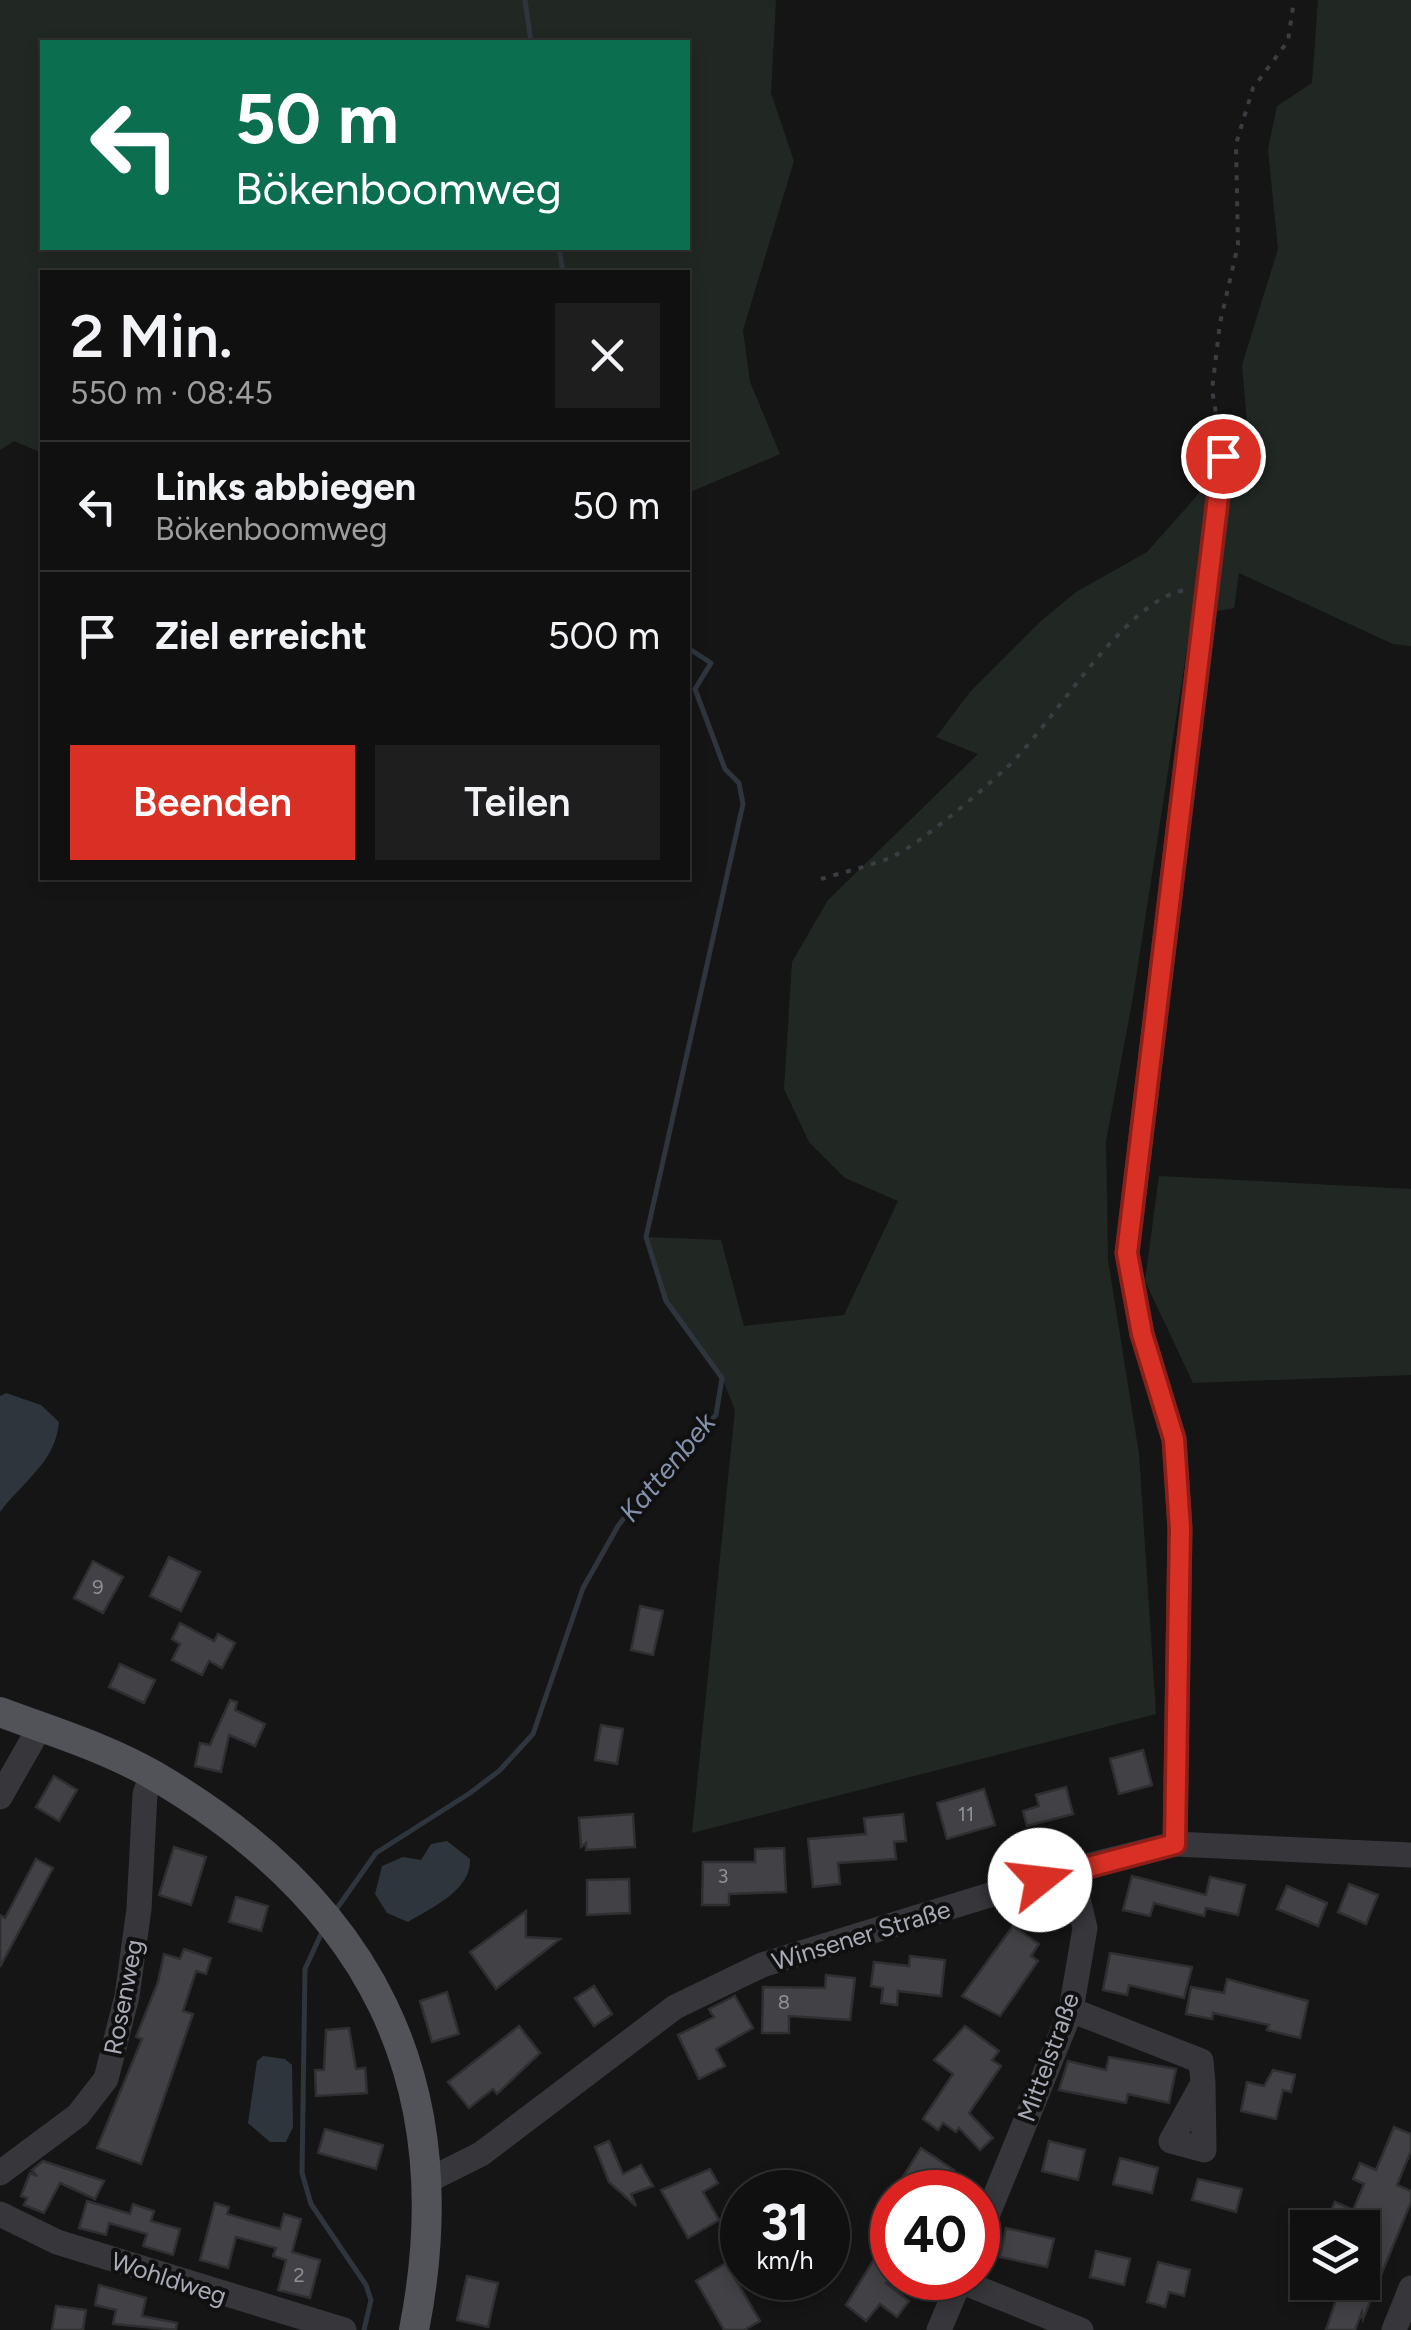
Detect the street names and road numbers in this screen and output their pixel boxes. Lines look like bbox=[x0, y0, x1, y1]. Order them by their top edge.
street label: Winsener Straße bbox=[768, 1894, 954, 1976]
street label: Rosenweg bbox=[97, 1937, 149, 2057]
street label: Mittelstraße bbox=[1011, 1988, 1085, 2126]
street label: Wohldweg bbox=[108, 2245, 230, 2311]

